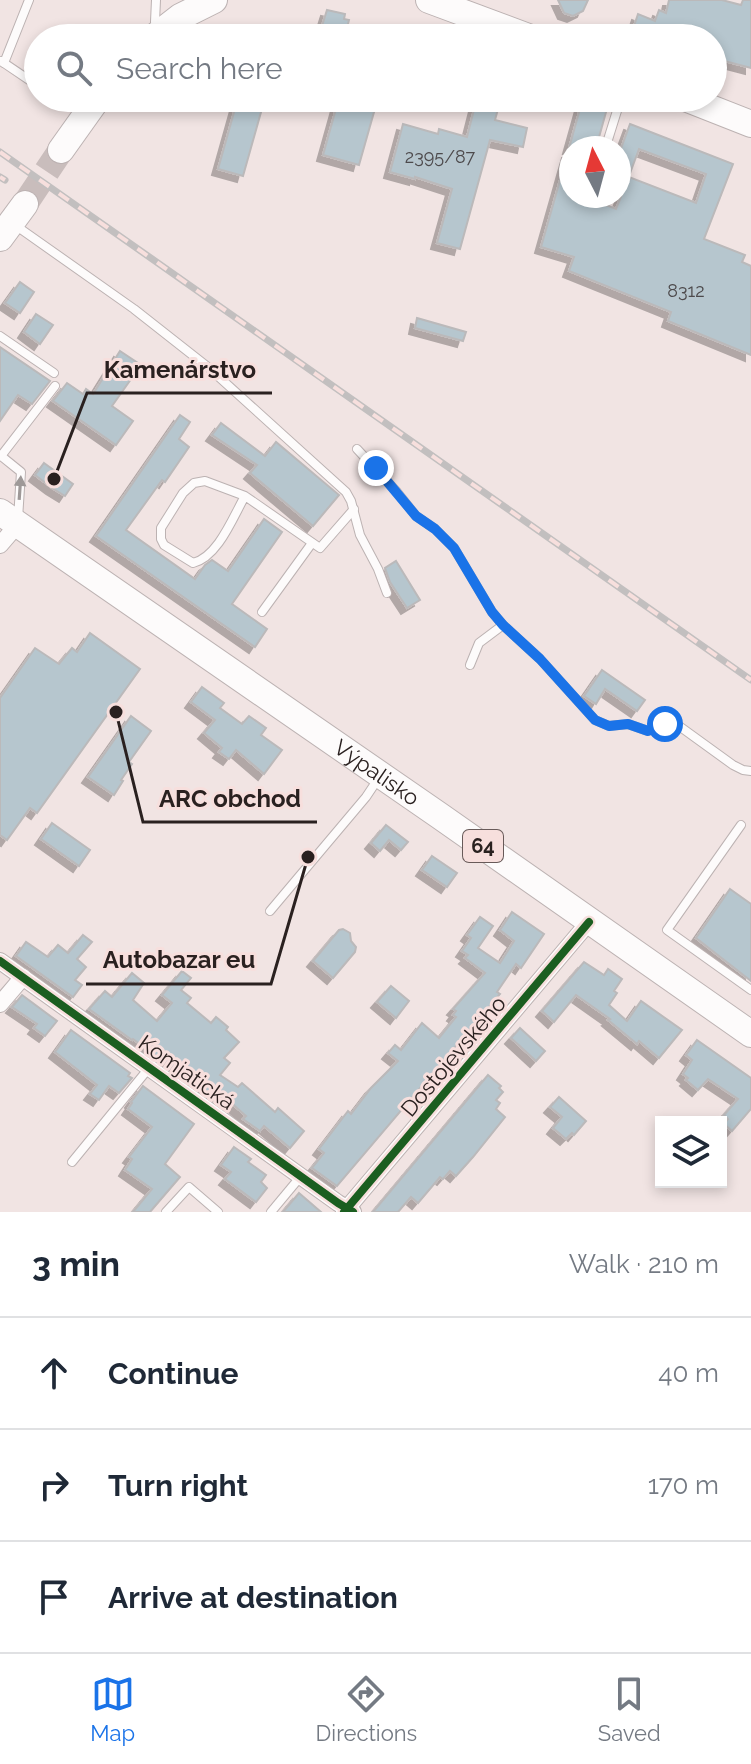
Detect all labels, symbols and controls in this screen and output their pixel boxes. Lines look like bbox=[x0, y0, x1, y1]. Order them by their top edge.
search box bbox=[24, 24, 727, 112]
icon: search bbox=[52, 46, 96, 90]
text: Search here bbox=[116, 51, 283, 86]
north arrow bbox=[559, 136, 631, 208]
house number: 2395/87 bbox=[405, 146, 476, 167]
house number: 8312 bbox=[667, 280, 705, 301]
callout: Kamenárstvo bbox=[87, 345, 272, 393]
text: Kamenárstvo bbox=[104, 355, 256, 384]
route end bbox=[358, 450, 394, 486]
one-way arrow bbox=[14, 475, 27, 500]
route start bbox=[647, 706, 683, 742]
street label: Výpalisko bbox=[329, 734, 424, 811]
callout: ARC obchod bbox=[143, 774, 317, 822]
text: ARC obchod bbox=[159, 784, 301, 813]
road number: 64 bbox=[463, 830, 503, 862]
callout: Autobazar eu bbox=[86, 936, 271, 984]
text: Autobazar eu bbox=[103, 945, 255, 974]
street label: Dostojevského bbox=[395, 990, 511, 1122]
street label: Komjatická bbox=[134, 1029, 240, 1115]
map controls bbox=[655, 1116, 727, 1188]
button: layers bbox=[655, 1116, 727, 1188]
text: 3 min bbox=[32, 1244, 120, 1284]
text: Walk · 210 m bbox=[569, 1249, 719, 1279]
icon: ahead bbox=[32, 1351, 76, 1395]
text: Continue bbox=[108, 1356, 239, 1391]
text: 40 m bbox=[658, 1358, 719, 1388]
icon: right bbox=[32, 1463, 76, 1507]
text: Turn right bbox=[108, 1468, 248, 1503]
text: 170 m bbox=[648, 1470, 719, 1500]
icon: arrive bbox=[32, 1575, 76, 1619]
text: Arrive at destination bbox=[108, 1580, 398, 1615]
tab: Map bbox=[90, 1672, 135, 1746]
tab: Directions bbox=[316, 1672, 417, 1746]
tab: Saved bbox=[598, 1672, 661, 1746]

